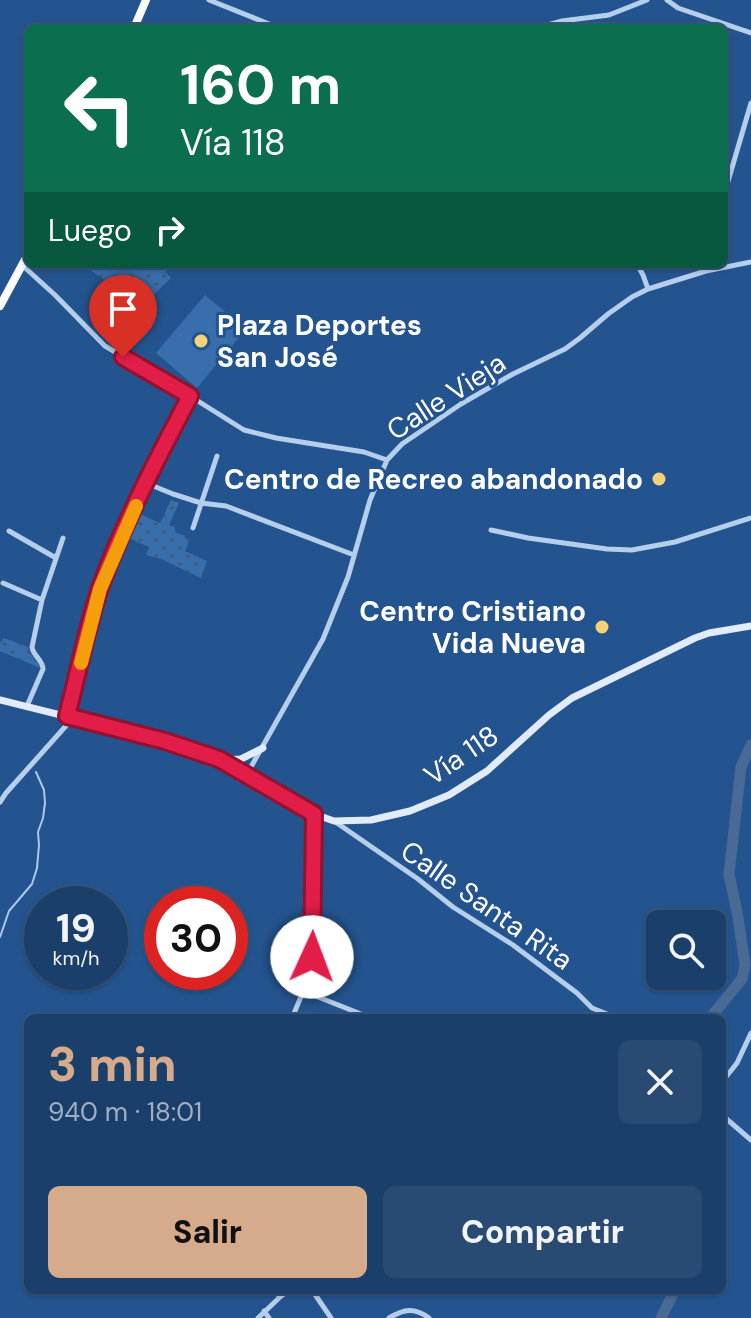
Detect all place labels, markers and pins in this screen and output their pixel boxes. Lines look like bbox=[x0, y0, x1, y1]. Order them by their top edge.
pin bbox=[89, 275, 157, 357]
place label: Plaza Deportes San José bbox=[217, 307, 422, 376]
marker: Plaza Deportes San José bbox=[192, 332, 210, 350]
place label: Centro de Recreo abandonado bbox=[224, 461, 643, 498]
marker: Centro de Recreo abandonado bbox=[650, 470, 668, 488]
place label: Centro Cristiano Vida Nueva bbox=[359, 593, 586, 662]
marker: Centro Cristiano Vida Nueva bbox=[593, 618, 611, 636]

